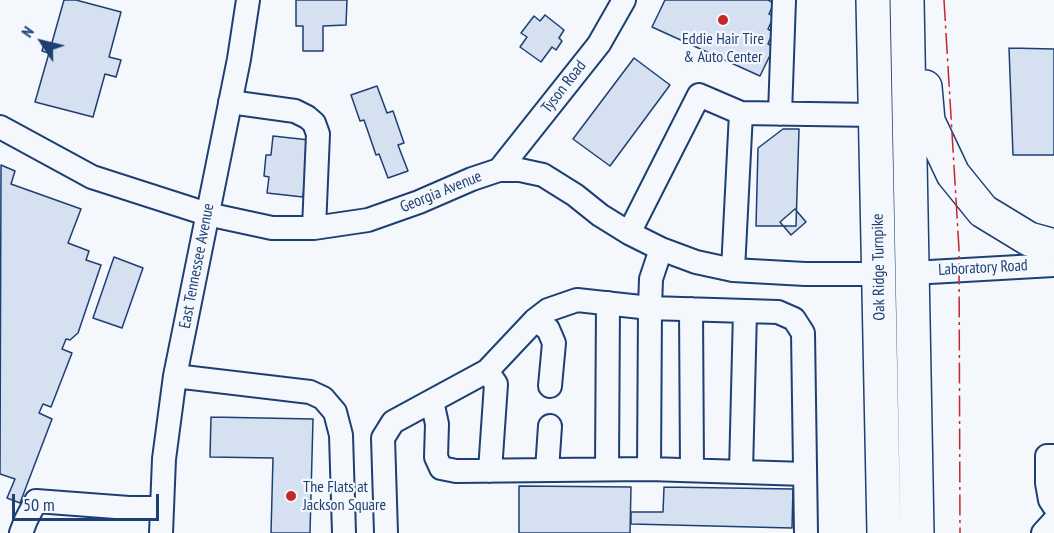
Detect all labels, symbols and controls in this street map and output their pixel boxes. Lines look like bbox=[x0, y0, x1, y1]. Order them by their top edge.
north arrow bbox=[12, 12, 72, 72]
marker: Eddie Hair Tire & Auto Center bbox=[716, 13, 730, 27]
text: N bbox=[17, 22, 38, 41]
place label: Eddie Hair Tire & Auto Center bbox=[682, 29, 764, 67]
street label: Tyson Road bbox=[537, 57, 591, 117]
street label: Georgia Avenue bbox=[397, 167, 485, 217]
street label: East Tennessee Avenue bbox=[175, 202, 219, 330]
street label: Oak Ridge Turnpike bbox=[868, 213, 890, 321]
street label: Laboratory Road bbox=[938, 256, 1028, 280]
place label: The Flats at Jackson Square bbox=[303, 477, 386, 515]
scale bar bbox=[15, 482, 162, 520]
marker: The Flats at Jackson Square bbox=[284, 489, 298, 503]
text: 50 m bbox=[23, 493, 55, 516]

